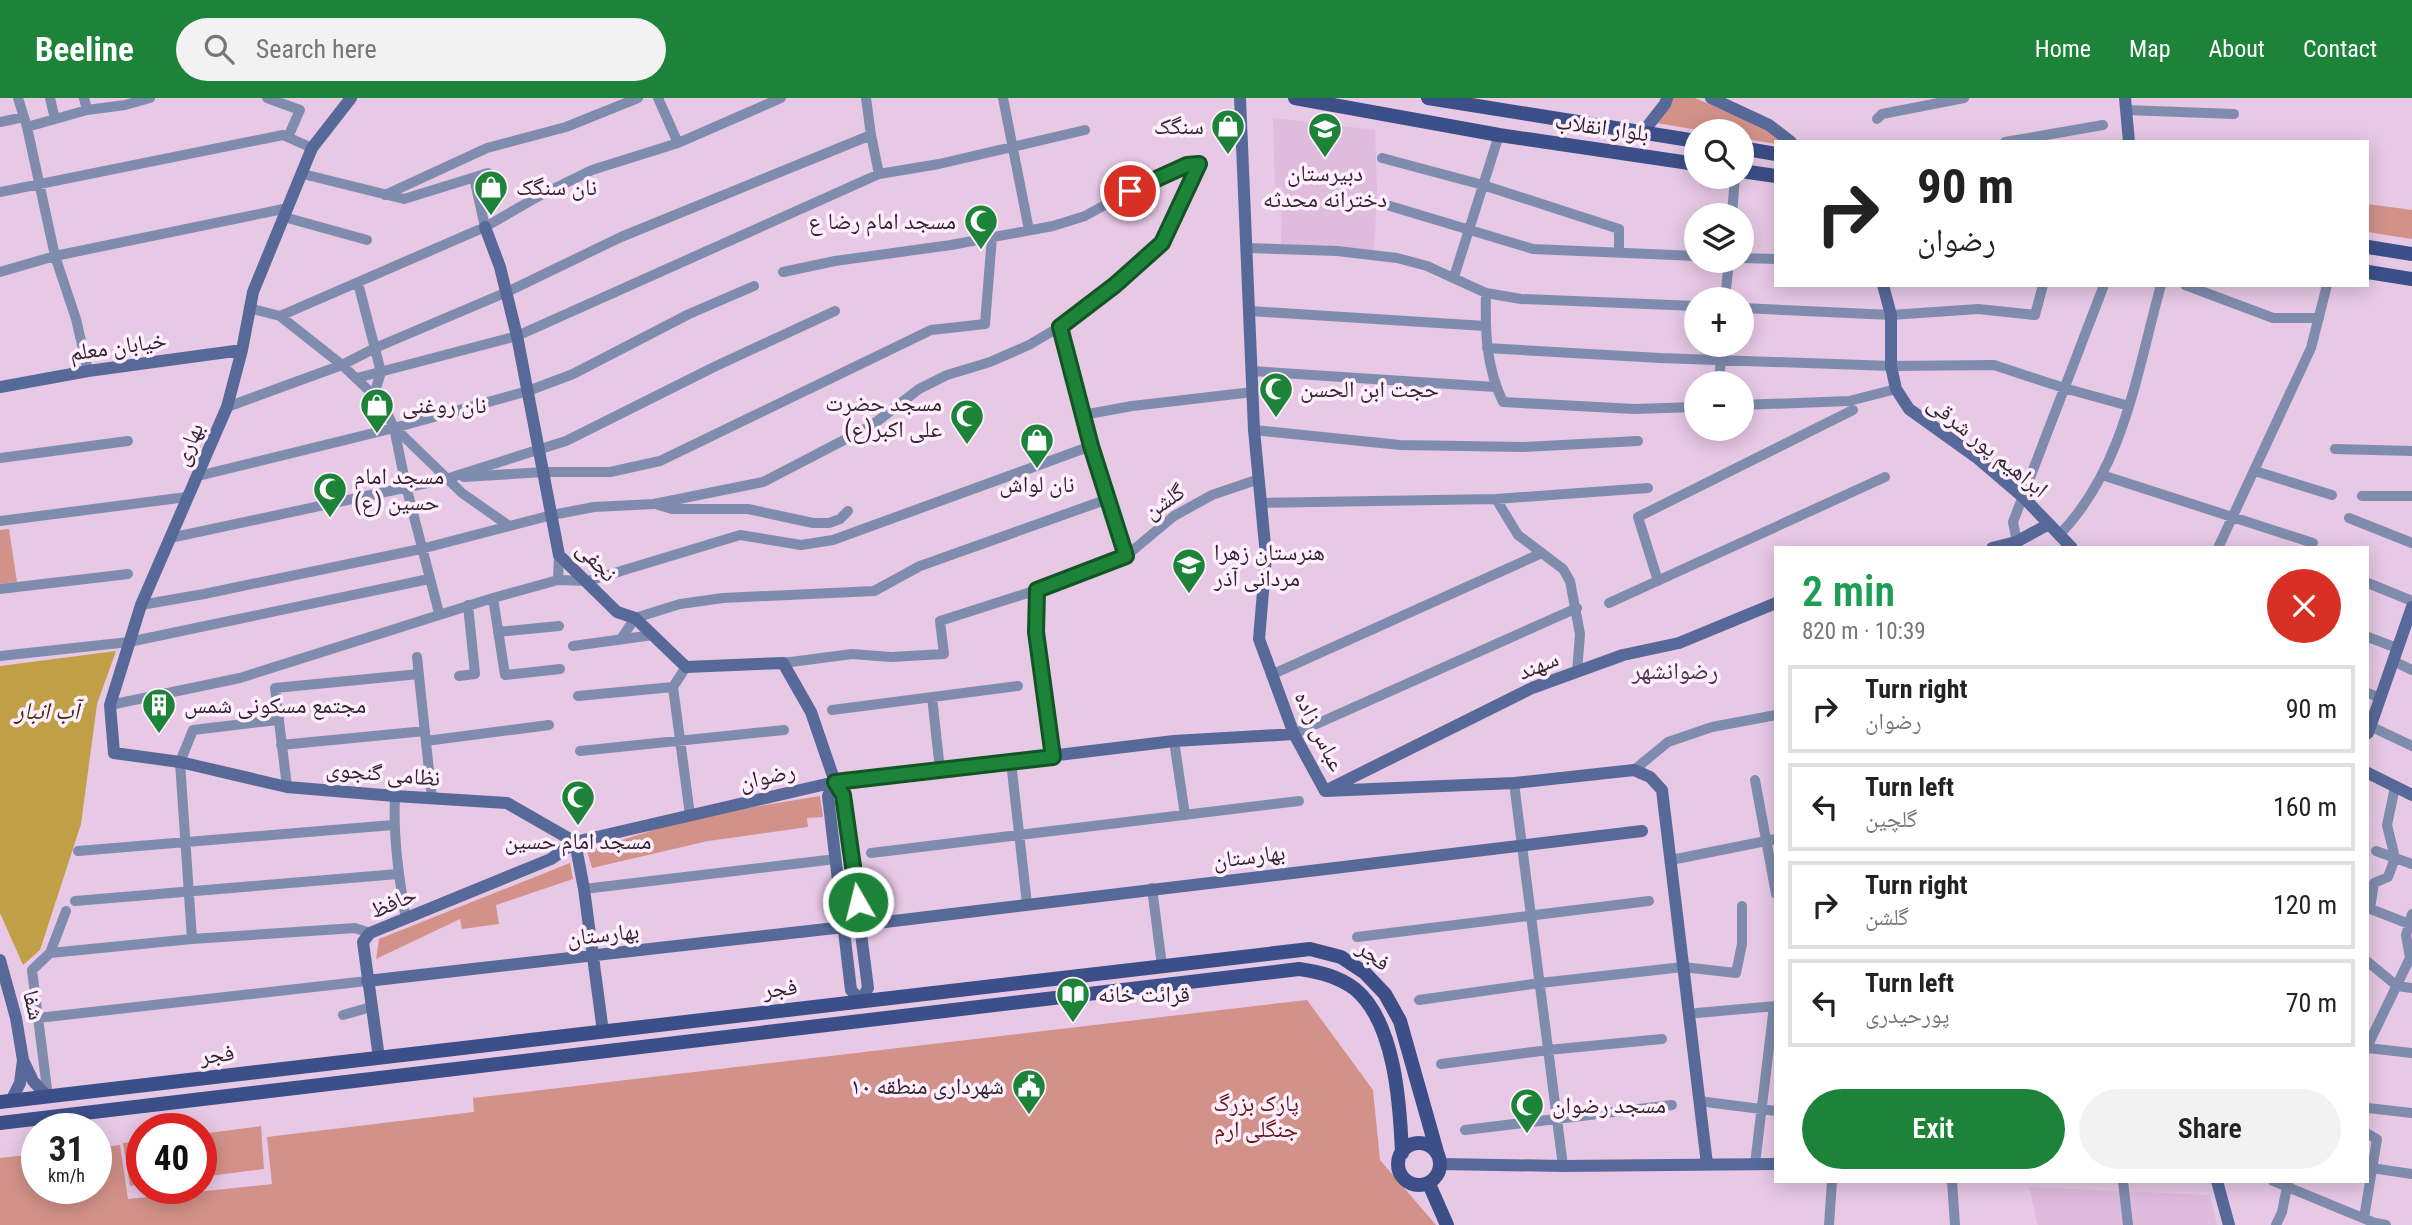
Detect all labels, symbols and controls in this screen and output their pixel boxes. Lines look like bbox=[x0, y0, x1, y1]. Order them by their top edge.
search box bbox=[176, 18, 666, 81]
text: Beeline bbox=[35, 30, 134, 69]
icon: search bbox=[200, 30, 238, 68]
text: Search here bbox=[256, 34, 377, 64]
text: Home bbox=[2035, 35, 2091, 63]
text: Map bbox=[2129, 35, 2171, 63]
text: About bbox=[2209, 35, 2265, 63]
text: Contact bbox=[2303, 35, 2377, 63]
shop icon: سنگک bbox=[1209, 107, 1247, 156]
street label: بلوار انقلاب bbox=[1553, 108, 1651, 147]
school or university icon: دبیرستان دخترانه محدثه bbox=[1306, 110, 1344, 159]
place label: سنگک bbox=[1154, 113, 1204, 140]
map controls bbox=[1684, 119, 1754, 441]
button: search bbox=[1684, 119, 1754, 189]
text: 90 m bbox=[1917, 158, 2014, 215]
place label: دبیرستان دخترانه محدثه bbox=[1263, 160, 1387, 213]
pin bbox=[1100, 161, 1160, 221]
shop icon: نان سنگک bbox=[472, 168, 510, 217]
icon: right bbox=[1802, 168, 1893, 259]
icon: arrive bbox=[1111, 172, 1149, 210]
place label: نان سنگک bbox=[516, 174, 597, 201]
mosque icon: مسجد امام رضا ع bbox=[962, 202, 1000, 251]
button: layers bbox=[1684, 203, 1754, 273]
place label: مسجد امام رضا ع bbox=[809, 208, 956, 237]
text: رضوان bbox=[1917, 221, 1996, 259]
button: + bbox=[1684, 287, 1754, 357]
street label: خیابان معلم bbox=[68, 326, 168, 369]
mosque icon: حجت ابن الحسن bbox=[1257, 370, 1295, 419]
button: − bbox=[1684, 371, 1754, 441]
place label: حجت ابن الحسن bbox=[1300, 376, 1439, 403]
shop icon: نان روغنی bbox=[358, 386, 396, 435]
place label: مسجد حضرت علی اکبر(ع) bbox=[825, 390, 942, 444]
street label: ابراهیم پور شرقی bbox=[1921, 390, 2053, 505]
place label: نان روغنی bbox=[402, 392, 487, 419]
mosque icon: مسجد حضرت علی اکبر(ع) bbox=[948, 397, 986, 446]
street label: بهاری bbox=[167, 419, 209, 470]
shop icon: نان لواش bbox=[1018, 421, 1056, 470]
place label: مسجد امام حسین (ع) bbox=[354, 463, 444, 517]
mosque icon: مسجد امام حسین (ع) bbox=[311, 470, 349, 519]
place label: نان لواش bbox=[999, 471, 1075, 498]
street label: گلشن bbox=[1139, 478, 1190, 525]
street label: نجفی bbox=[571, 535, 622, 587]
place label: هنرستان زهرا مردانی آذر bbox=[1213, 539, 1325, 592]
school or university icon: هنرستان زهرا مردانی آذر bbox=[1170, 546, 1208, 595]
text: 2 min bbox=[1802, 567, 1895, 616]
button: close bbox=[2267, 569, 2341, 643]
text: 820 m · 10:39 bbox=[1802, 618, 1926, 645]
street label: سهند bbox=[1514, 645, 1562, 686]
district label: رضوانشهر bbox=[1631, 657, 1718, 685]
text: Turn right bbox=[1865, 674, 1967, 704]
building icon: مجتمع مسکونی شمس bbox=[140, 686, 178, 735]
street label: عباس زاده bbox=[1289, 687, 1351, 776]
icon: right bbox=[1806, 690, 1844, 728]
place label: مجتمع مسکونی شمس bbox=[184, 692, 366, 720]
text: 90 m bbox=[2286, 694, 2337, 724]
water label: آب انبار bbox=[13, 697, 85, 725]
text: رضوان bbox=[1865, 708, 1922, 735]
street label: نظامی گنجوی bbox=[325, 755, 441, 792]
street label: رضوان bbox=[736, 757, 798, 796]
text: Turn left bbox=[1865, 772, 1954, 802]
mosque icon: مسجد امام حسین bbox=[559, 778, 597, 827]
icon: left bbox=[1806, 788, 1844, 826]
text: 160 m bbox=[2273, 792, 2337, 822]
text: گلچین bbox=[1865, 806, 1917, 833]
place label: مسجد امام حسین bbox=[504, 828, 652, 857]
street label: بهارستان bbox=[1211, 839, 1287, 874]
position arrow bbox=[821, 865, 895, 939]
text: Turn right bbox=[1865, 870, 1967, 900]
street label: حافظ bbox=[366, 881, 421, 924]
icon: right bbox=[1806, 886, 1844, 924]
text: 120 m bbox=[2273, 890, 2337, 920]
text: گلشن bbox=[1865, 904, 1909, 931]
street label: بهارستان bbox=[566, 917, 641, 952]
street label: فجر bbox=[1351, 934, 1396, 977]
text: Turn left bbox=[1865, 968, 1954, 998]
street label: فجر bbox=[760, 973, 799, 1004]
library icon: قرائت خانه bbox=[1054, 975, 1092, 1024]
place label: قرائت خانه bbox=[1098, 981, 1190, 1008]
icon: left bbox=[1806, 984, 1844, 1022]
street label: شفا bbox=[17, 988, 50, 1023]
text: 70 m bbox=[2286, 988, 2337, 1018]
text: پورحیدری bbox=[1865, 1002, 1949, 1029]
street label: فجر bbox=[197, 1039, 236, 1070]
public building icon: شهرداری منطقه ۱۰ bbox=[1010, 1067, 1048, 1116]
place label: شهرداری منطقه ۱۰ bbox=[851, 1073, 1004, 1100]
mosque icon: مسجد رضوان bbox=[1508, 1086, 1546, 1135]
button: Exit bbox=[1802, 1089, 2065, 1169]
button: Share bbox=[2079, 1089, 2341, 1169]
park label: پارک بزرگ جنگلی ارم bbox=[1213, 1090, 1299, 1145]
place label: مسجد رضوان bbox=[1552, 1092, 1666, 1119]
speed limit sign: 40 bbox=[126, 1113, 217, 1204]
text: 31 bbox=[49, 1129, 84, 1170]
text: km/h bbox=[48, 1165, 85, 1186]

